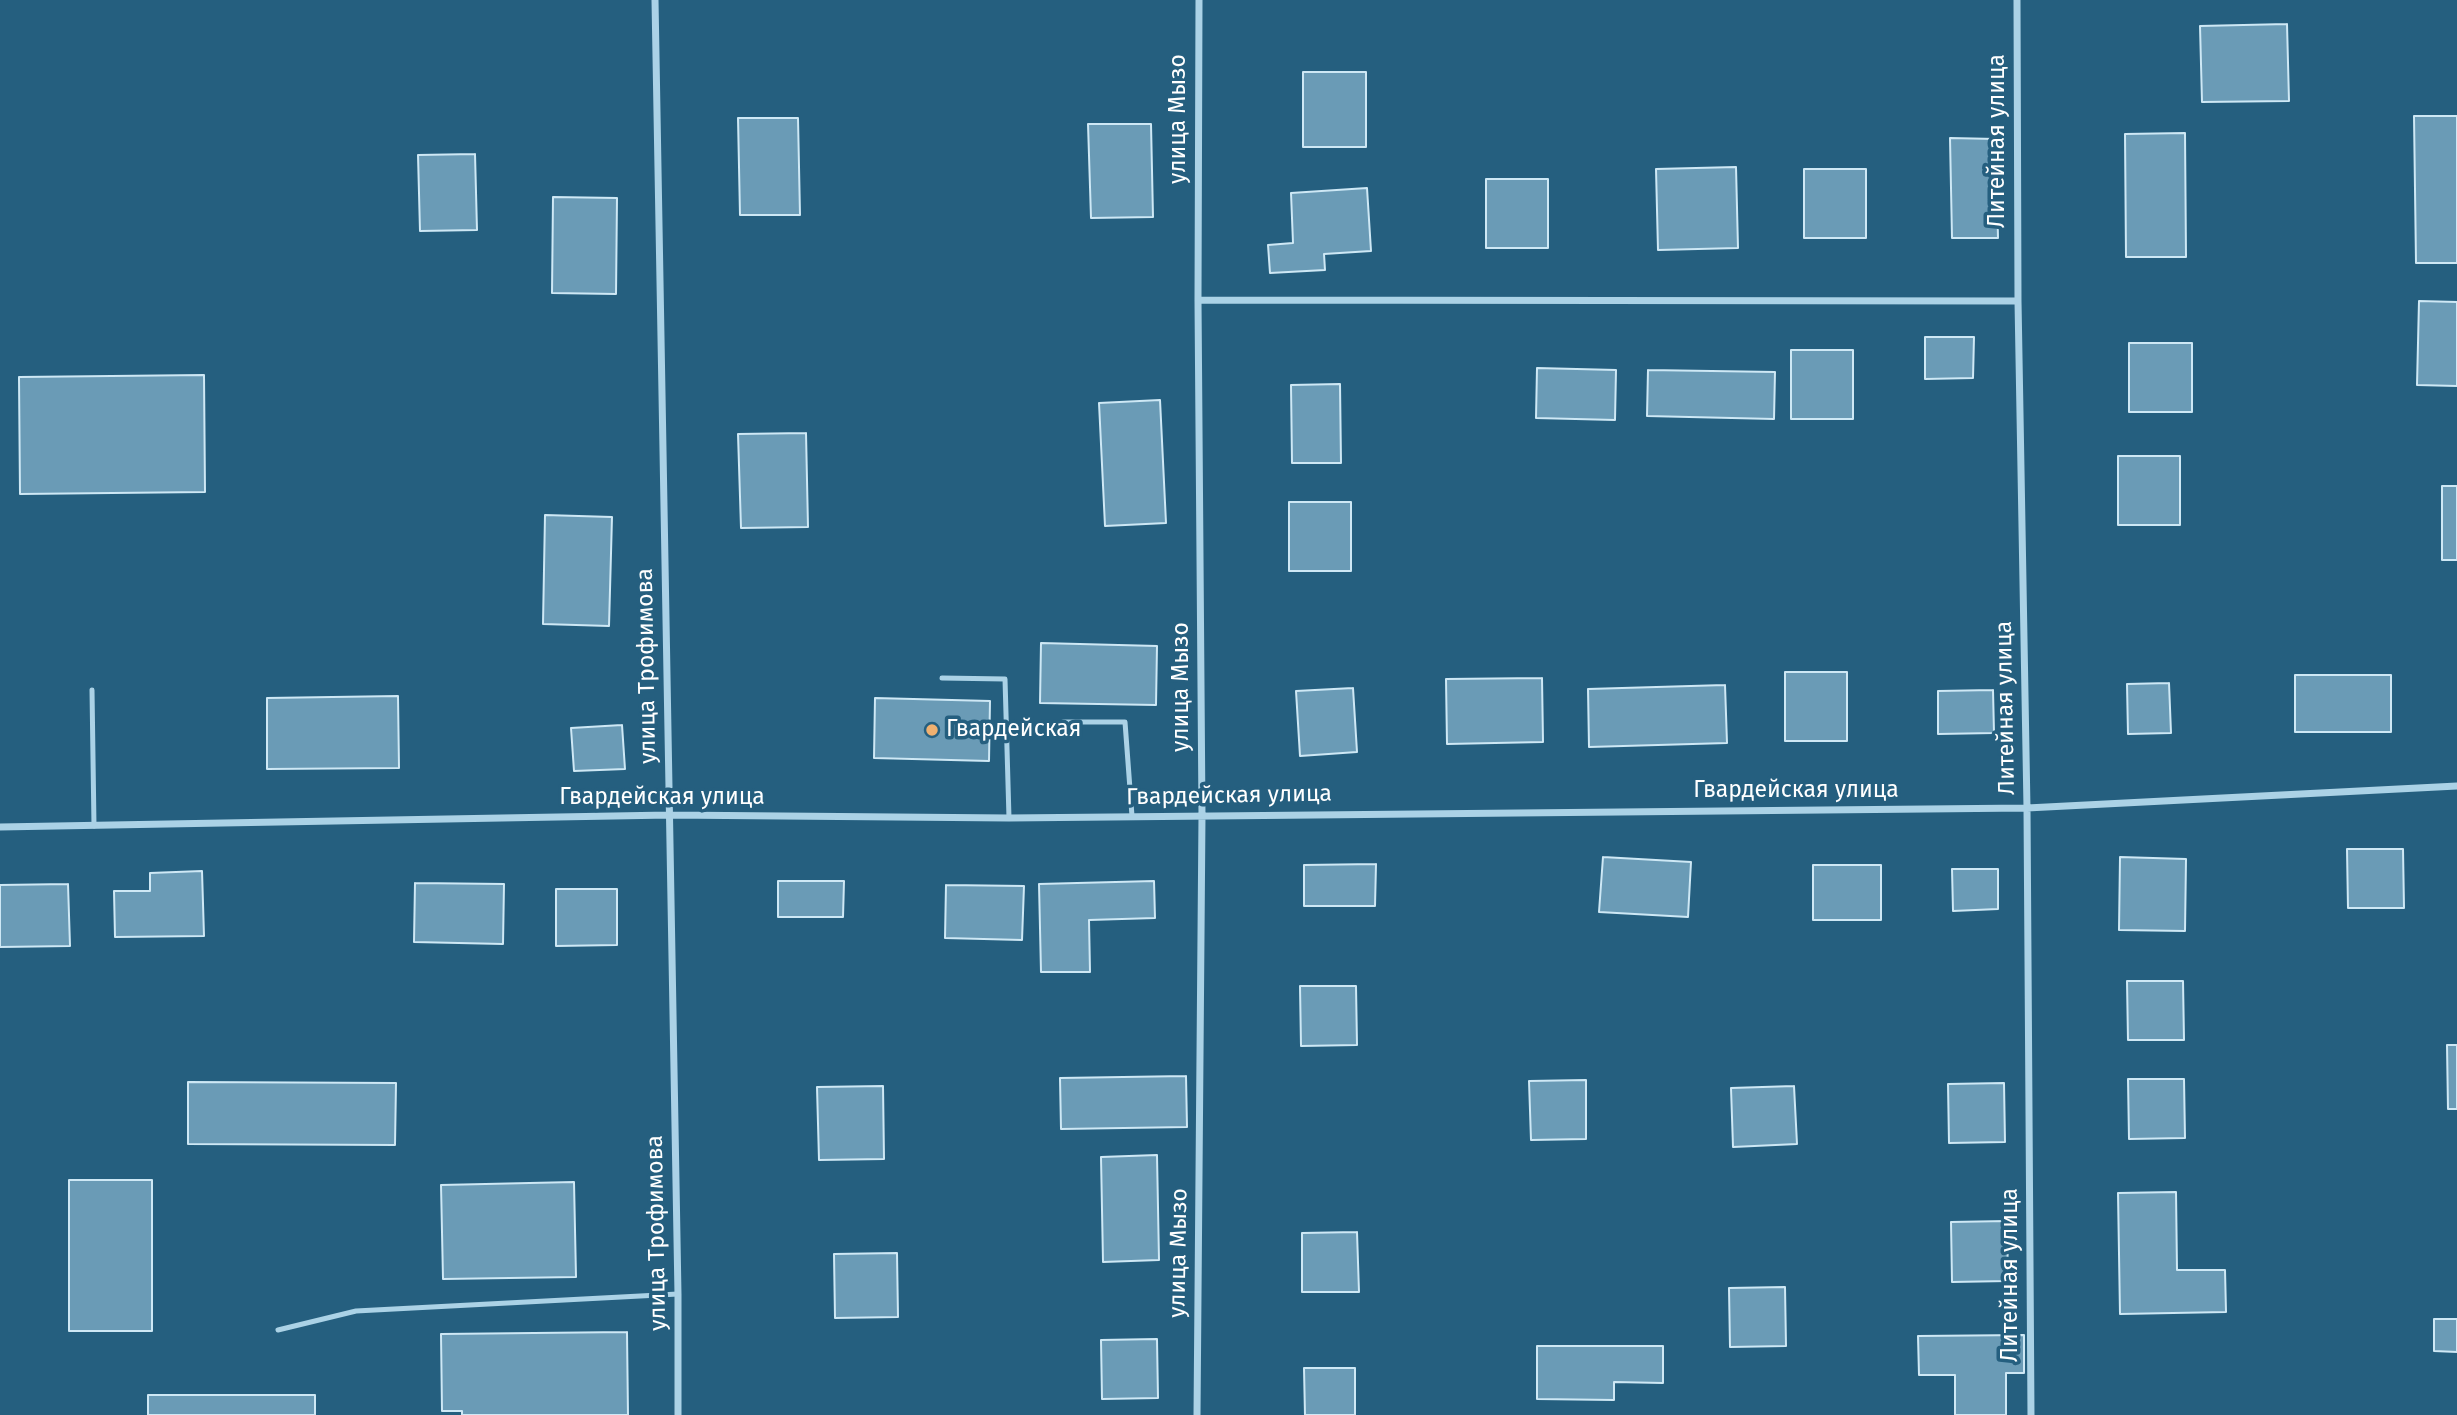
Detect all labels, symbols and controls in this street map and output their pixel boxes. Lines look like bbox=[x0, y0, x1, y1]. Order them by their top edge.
street label: улица Мызо bbox=[1165, 54, 1193, 184]
street label: Литейная улица bbox=[1984, 54, 2012, 228]
street label: улица Трофимова bbox=[631, 568, 663, 764]
street label: Литейная улица bbox=[1991, 621, 2021, 795]
street label: улица Мызо bbox=[1168, 622, 1196, 752]
place label: Гвардейская bbox=[946, 716, 1081, 744]
marker: Гвардейская bbox=[924, 722, 940, 738]
street label: Гвардейская улица bbox=[1693, 777, 1899, 805]
street label: Гвардейская улица bbox=[1126, 780, 1332, 812]
street label: Гвардейская улица bbox=[559, 784, 765, 812]
street label: улица Трофимова bbox=[641, 1135, 673, 1331]
street label: улица Мызо bbox=[1164, 1188, 1194, 1318]
street label: Литейная улица bbox=[1997, 1188, 2025, 1362]

